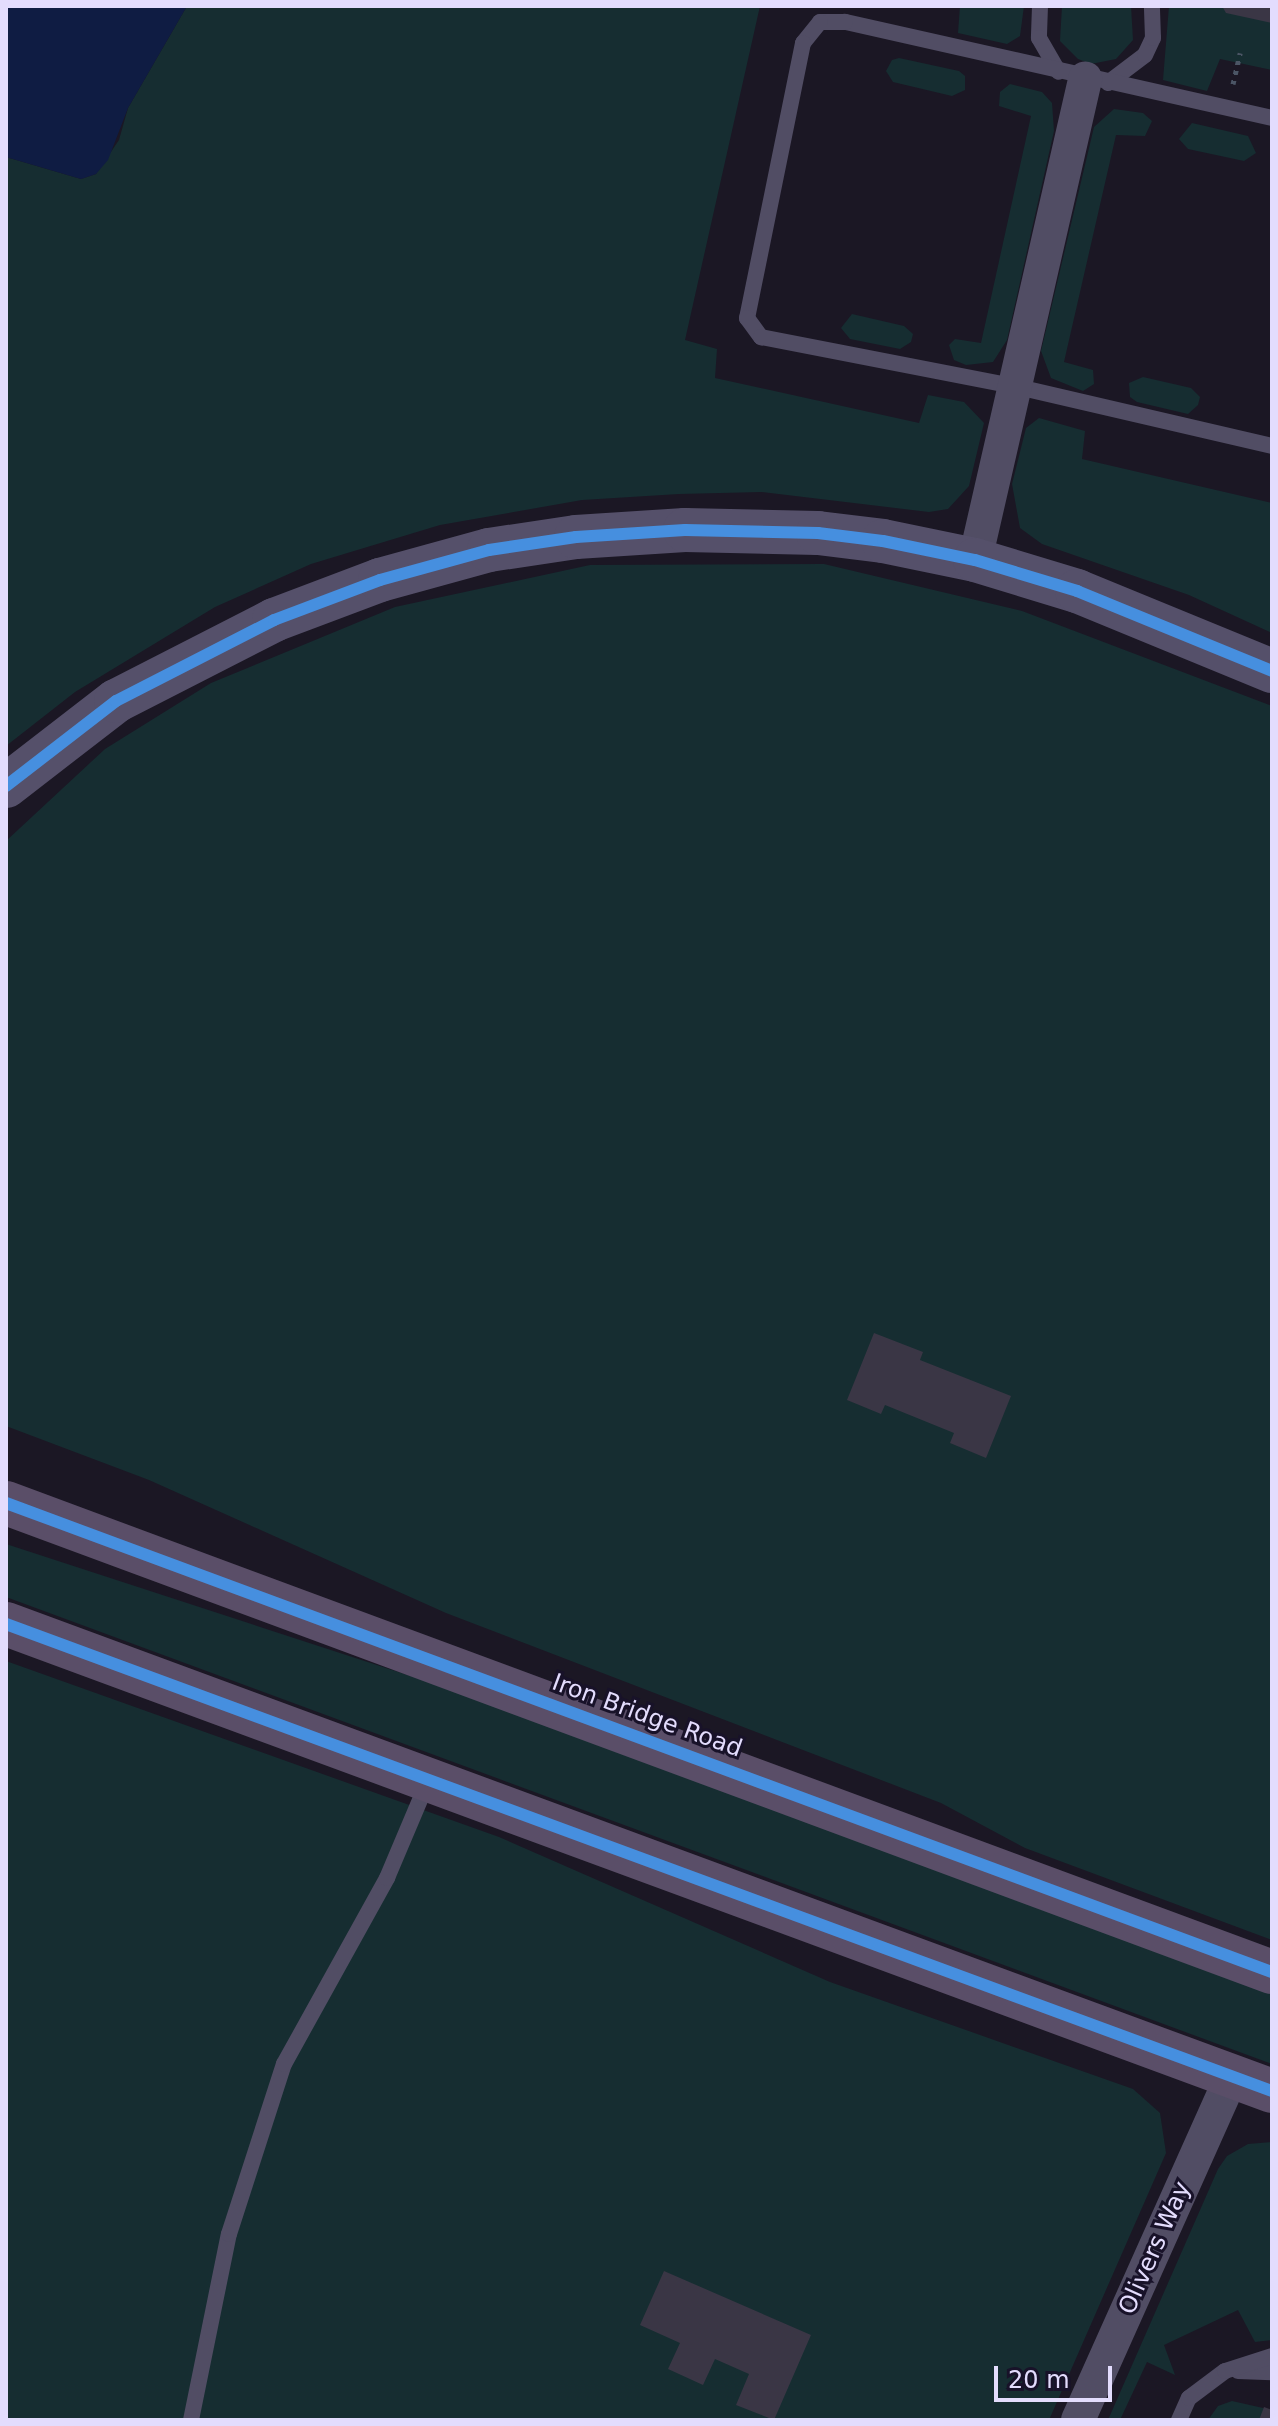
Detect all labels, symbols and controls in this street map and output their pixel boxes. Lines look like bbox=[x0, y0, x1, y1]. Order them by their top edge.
street label: Iron Bridge Road bbox=[548, 1668, 746, 1764]
street label: Olivers Way bbox=[1113, 2177, 1197, 2319]
scale bar bbox=[998, 2350, 1116, 2400]
text: 20 m bbox=[1008, 2366, 1070, 2394]

